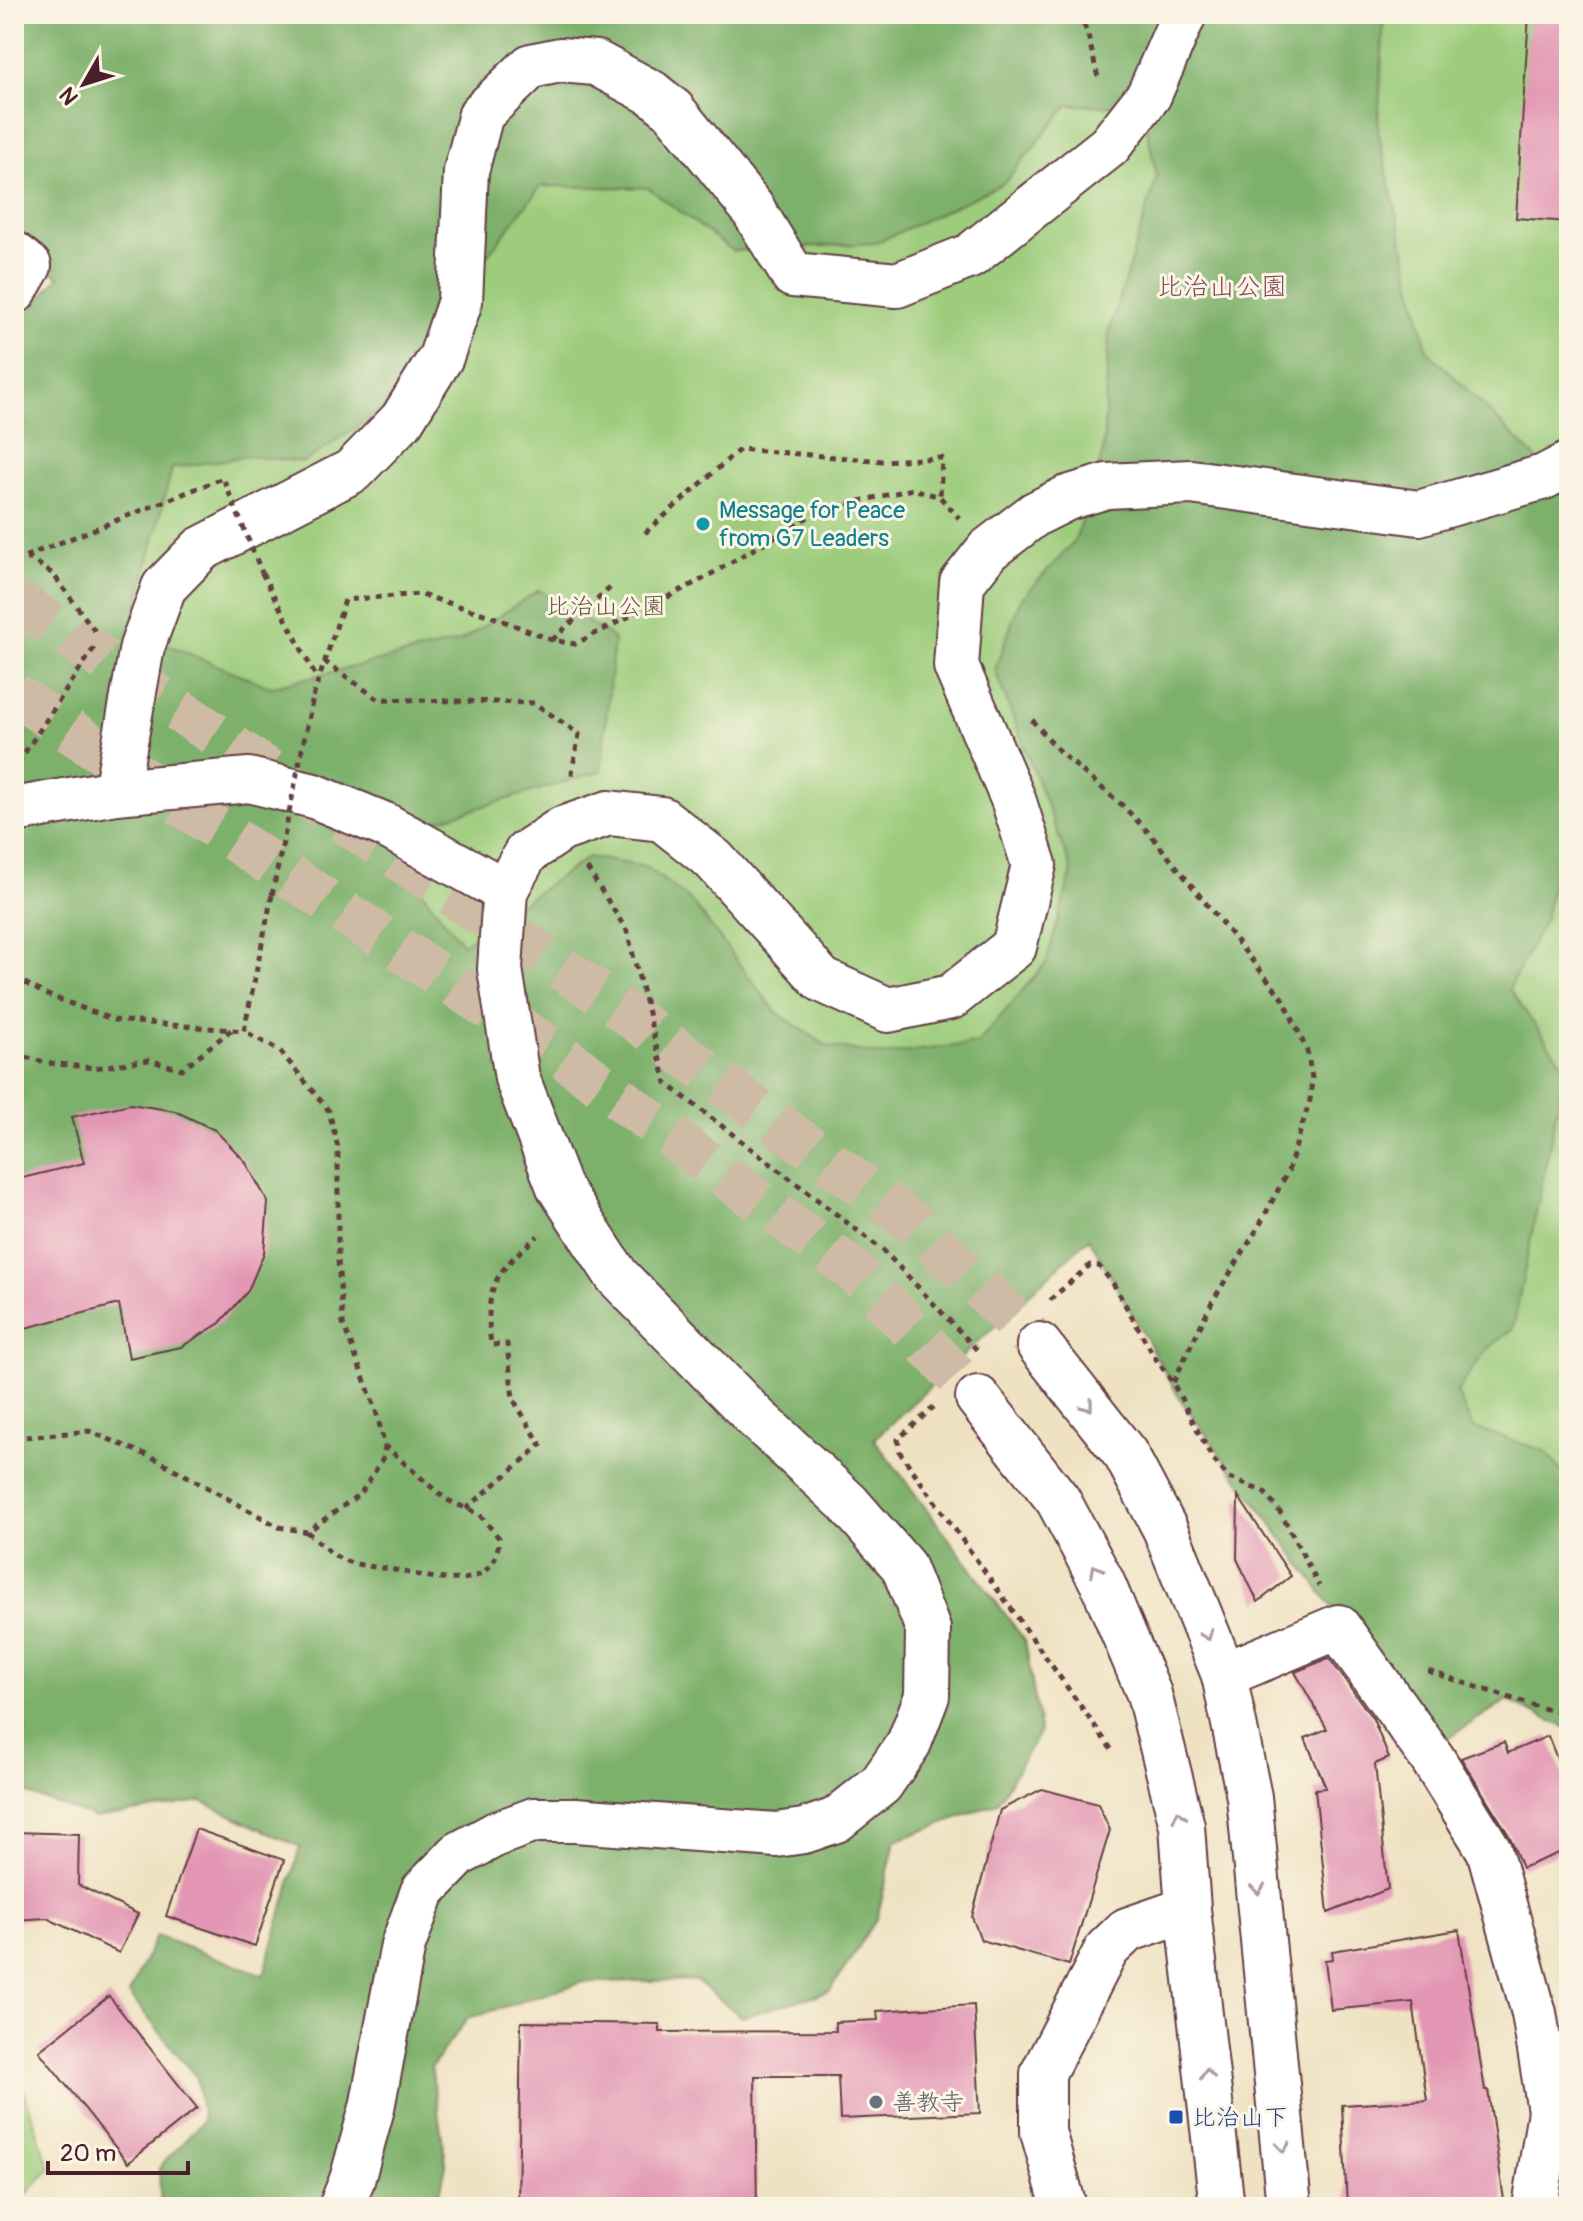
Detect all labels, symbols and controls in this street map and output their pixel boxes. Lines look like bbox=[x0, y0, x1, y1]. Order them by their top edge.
north arrow bbox=[44, 44, 124, 124]
text: N bbox=[54, 81, 85, 111]
district label: 比治山公園 bbox=[1157, 271, 1287, 303]
place label: Message for Peace from G7 Leaders bbox=[719, 496, 905, 553]
marker: Message for Peace from G7 Leaders bbox=[694, 515, 712, 533]
park label: 比治山公園 bbox=[546, 592, 666, 621]
one-way arrow bbox=[1078, 1397, 1092, 1412]
one-way arrow bbox=[1090, 1564, 1106, 1579]
one-way arrow bbox=[1198, 1627, 1214, 1641]
one-way arrow bbox=[1171, 1809, 1188, 1823]
one-way arrow bbox=[1249, 1883, 1266, 1896]
one-way arrow bbox=[1198, 2067, 1215, 2080]
place label: 善教寺 bbox=[892, 2088, 964, 2117]
marker: 善教寺 bbox=[867, 2093, 885, 2111]
place label: 比治山下 bbox=[1192, 2103, 1288, 2132]
marker: 比治山下 bbox=[1167, 2108, 1185, 2126]
scale bar bbox=[48, 2125, 188, 2175]
text: 20 m bbox=[60, 2139, 116, 2168]
one-way arrow bbox=[1275, 2141, 1292, 2154]

